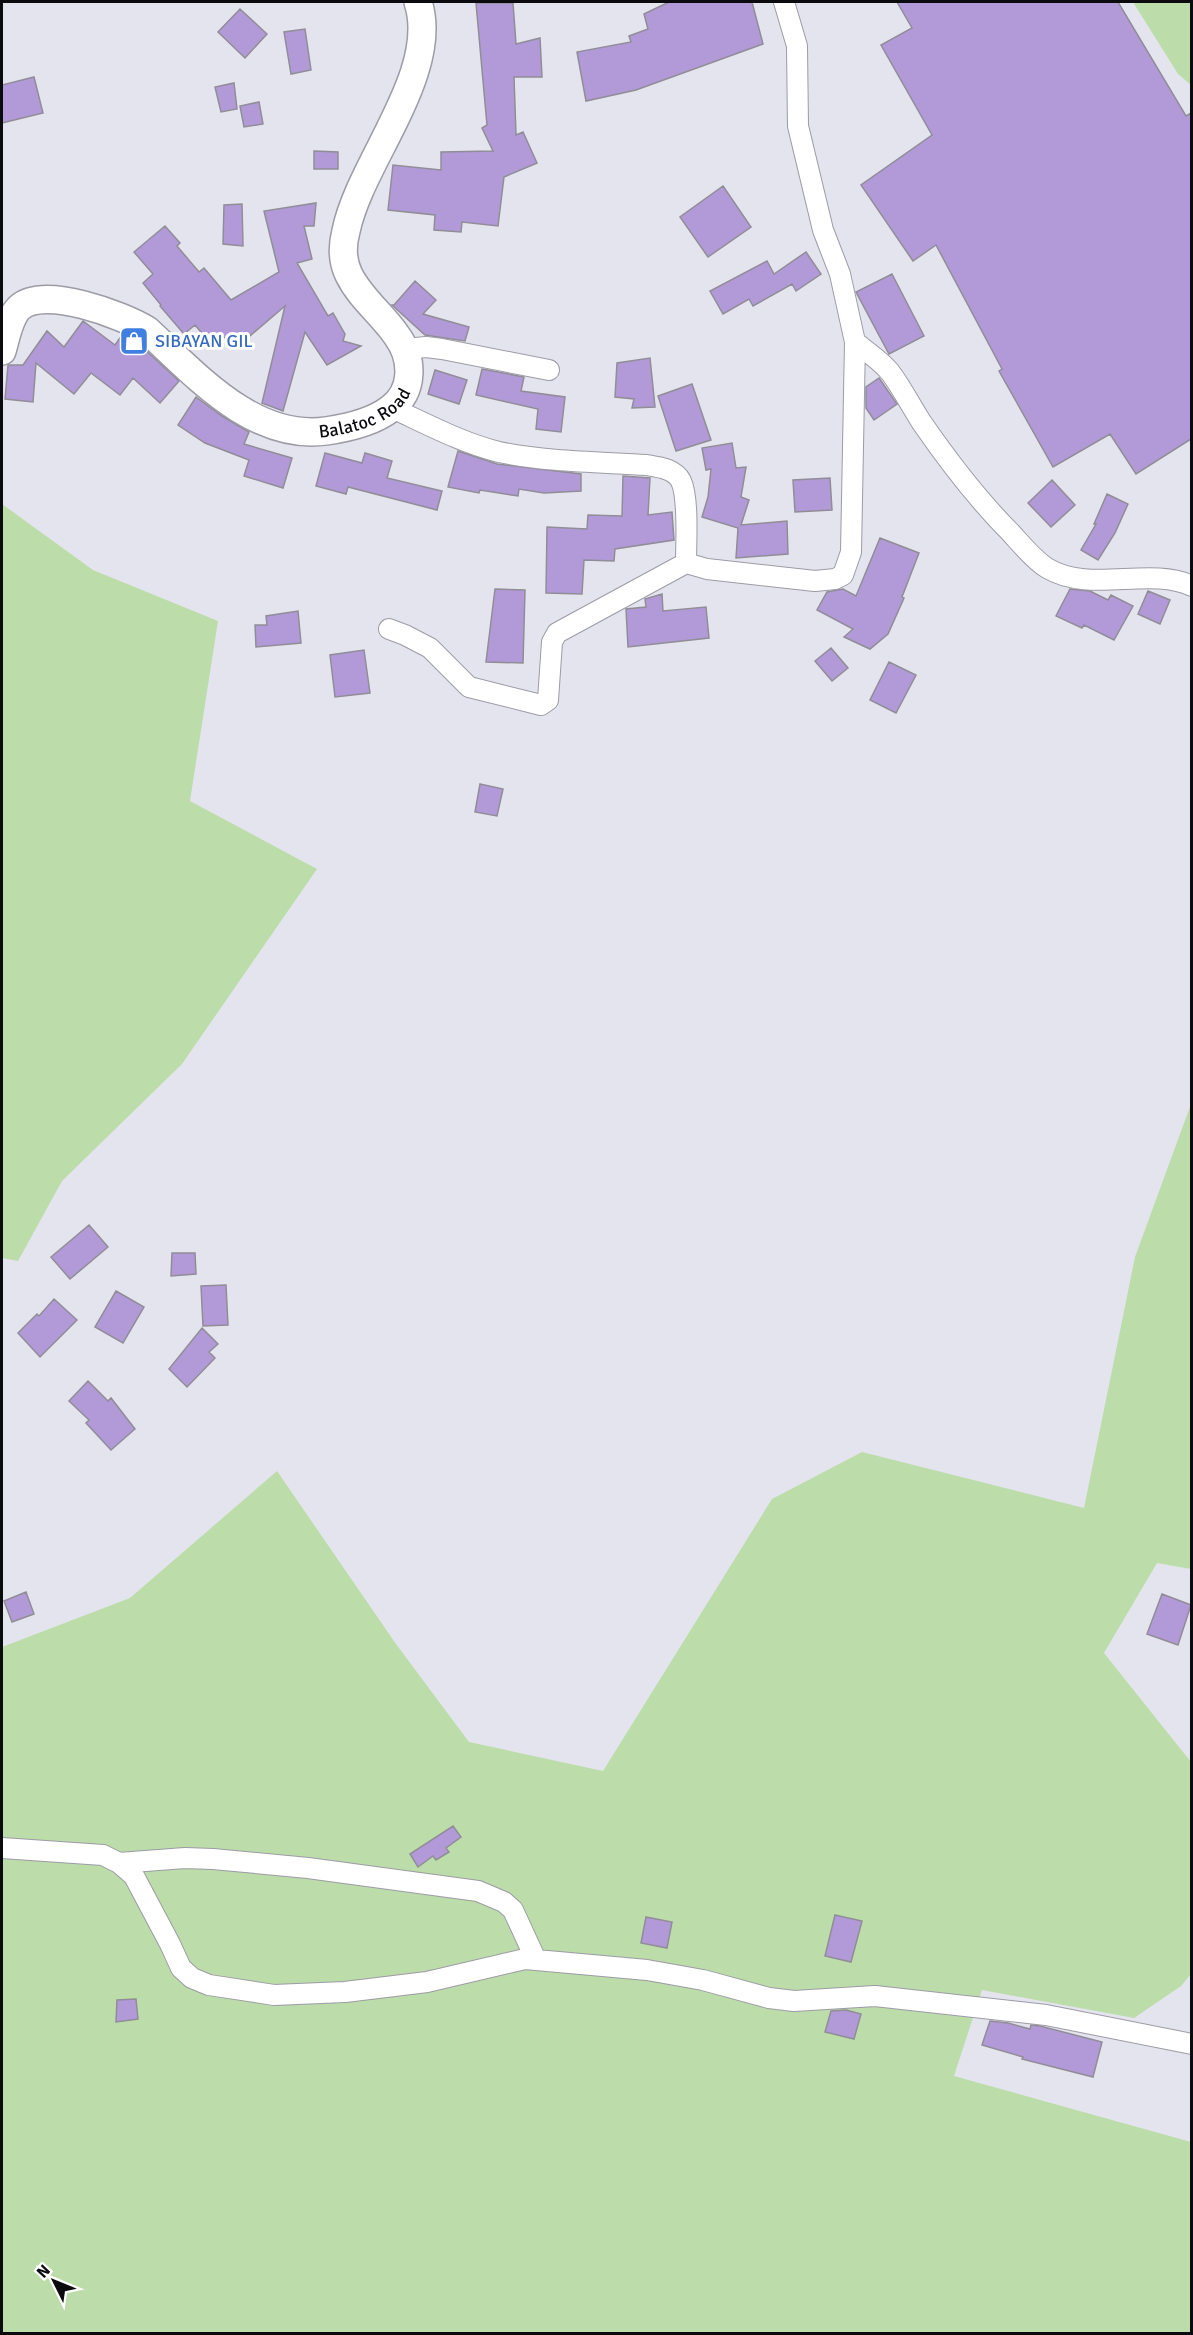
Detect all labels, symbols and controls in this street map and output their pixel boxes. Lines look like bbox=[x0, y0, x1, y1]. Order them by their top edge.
shop icon: SIBAYAN GIL bbox=[118, 325, 150, 357]
place label: SIBAYAN GIL bbox=[155, 330, 253, 352]
street label: Balatoc Road bbox=[317, 384, 415, 443]
north arrow bbox=[24, 2251, 84, 2311]
text: N bbox=[33, 2261, 55, 2282]

